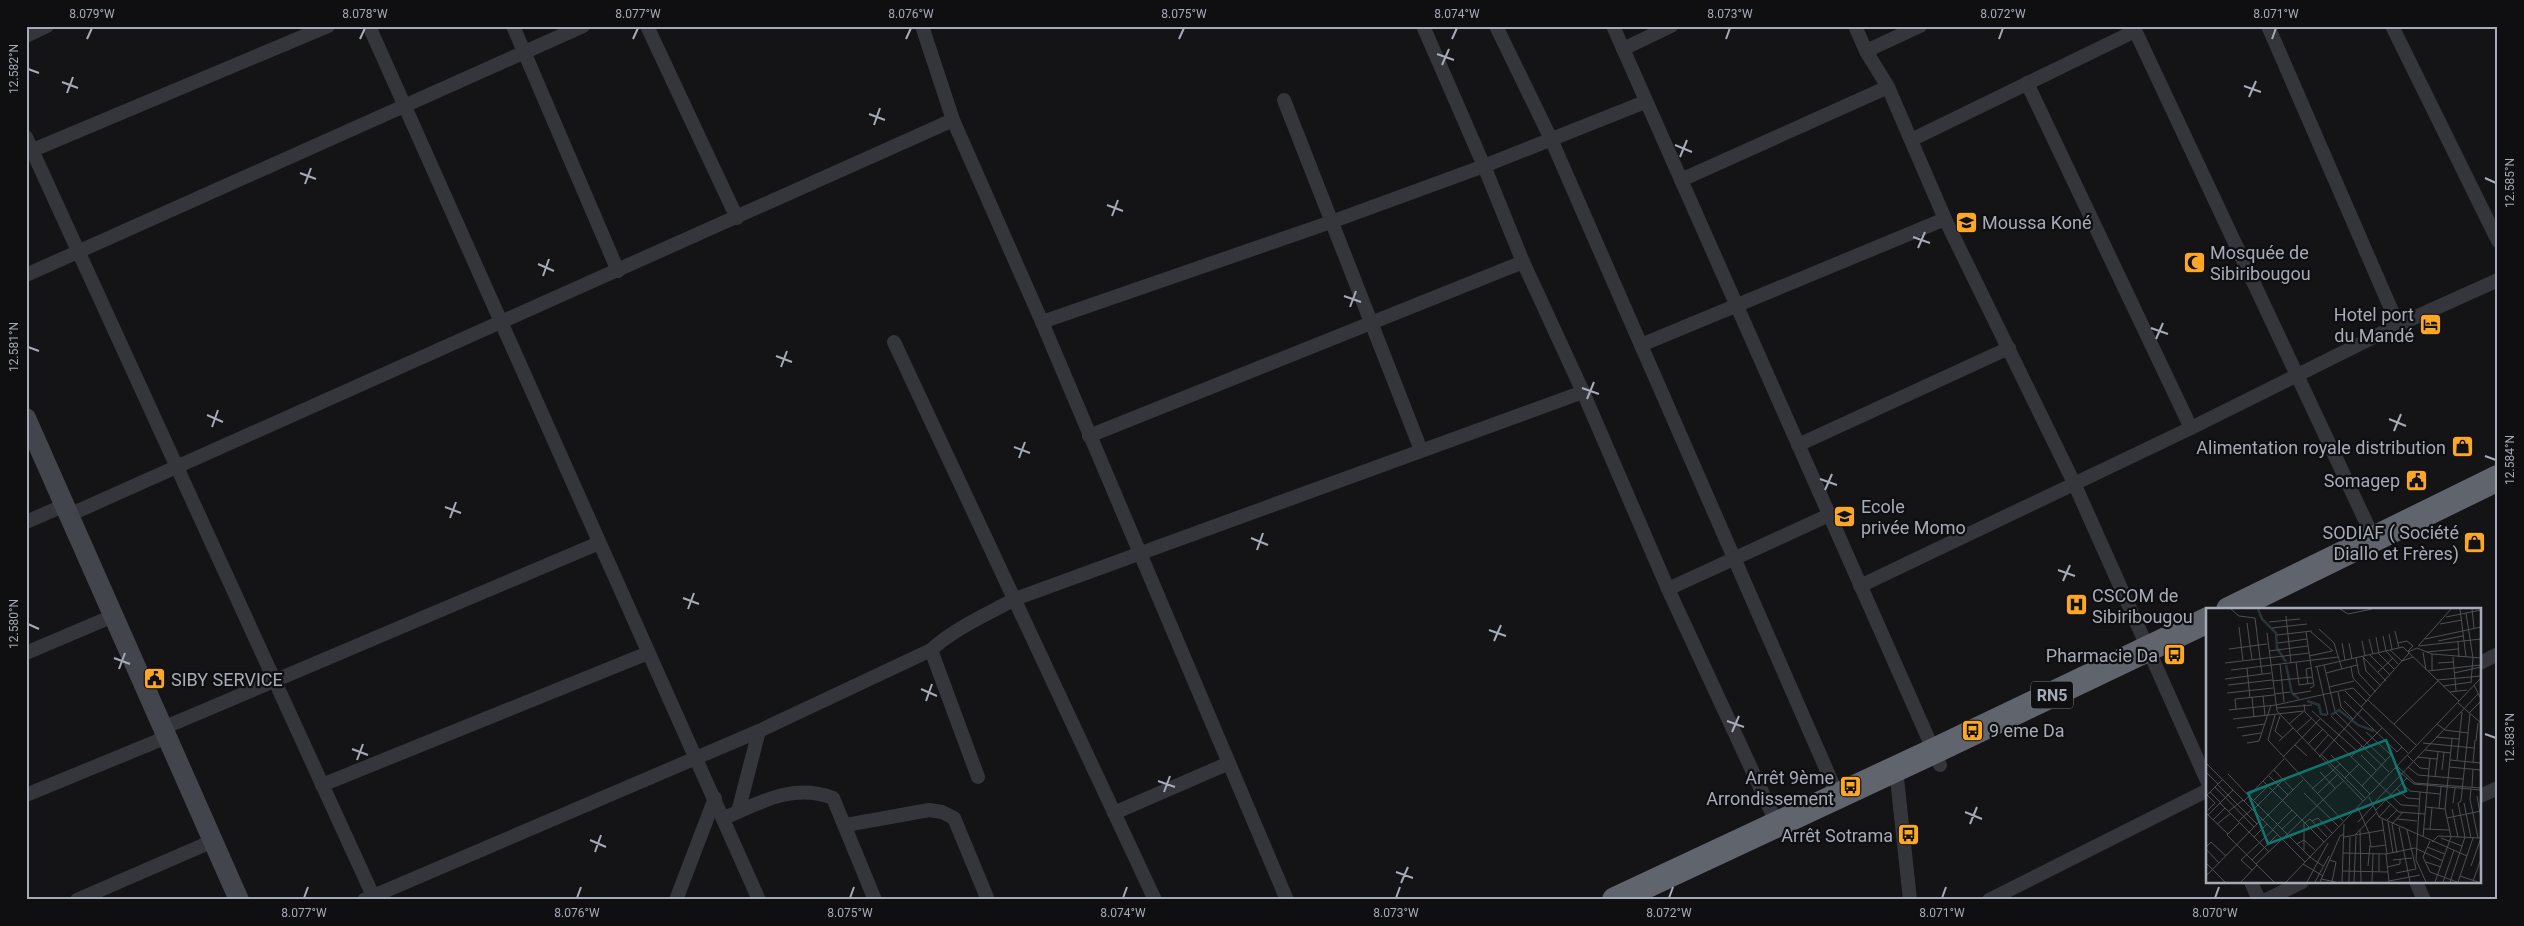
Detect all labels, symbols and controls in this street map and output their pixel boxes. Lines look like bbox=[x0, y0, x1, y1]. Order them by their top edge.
text: 8.079°W bbox=[69, 7, 115, 21]
text: 8.078°W bbox=[342, 7, 388, 21]
text: 8.077°W bbox=[615, 7, 661, 21]
text: 8.076°W bbox=[888, 7, 934, 21]
text: 8.075°W bbox=[1161, 7, 1207, 21]
text: 8.074°W bbox=[1434, 7, 1480, 21]
text: 8.073°W bbox=[1707, 7, 1753, 21]
text: 8.072°W bbox=[1980, 7, 2026, 21]
text: 8.071°W bbox=[2253, 7, 2299, 21]
text: 12.582°N bbox=[7, 44, 21, 94]
text: 12.585°N bbox=[2503, 158, 2517, 208]
school or university icon: Moussa Koné bbox=[1954, 210, 1978, 234]
place label: Moussa Koné bbox=[1982, 212, 2092, 233]
place label: Mosquée de Sibiribougou bbox=[2210, 242, 2311, 284]
mosque icon: Mosquée de Sibiribougou bbox=[2182, 250, 2206, 274]
place label: Hotel port du Mandé bbox=[2334, 304, 2414, 346]
hotel icon: Hotel port du Mandé bbox=[2418, 312, 2442, 336]
text: 12.581°N bbox=[7, 322, 21, 372]
shop icon: Alimentation royale distribution bbox=[2450, 435, 2474, 459]
text: 12.584°N bbox=[2503, 435, 2517, 485]
place label: Alimentation royale distribution bbox=[2196, 437, 2446, 458]
public building icon: Somagep bbox=[2404, 468, 2428, 492]
place label: Somagep bbox=[2324, 470, 2400, 491]
place label: Ecole privée Momo bbox=[1861, 496, 1966, 538]
school or university icon: Ecole privée Momo bbox=[1833, 504, 1857, 528]
place label: SODIAF ( Société Diallo et Frères) bbox=[2323, 522, 2459, 565]
shop icon: SODIAF ( Société Diallo et Frères) bbox=[2463, 530, 2487, 554]
place label: CSCOM de Sibiribougou bbox=[2092, 585, 2193, 627]
hospital icon: CSCOM de Sibiribougou bbox=[2064, 593, 2088, 617]
text: 12.580°N bbox=[7, 599, 21, 649]
inset map bbox=[2206, 608, 2482, 884]
bus stop icon: Pharmacie Da bbox=[2162, 643, 2186, 667]
place label: Pharmacie Da bbox=[2046, 645, 2158, 666]
public building icon: SIBY SERVICE bbox=[143, 667, 167, 691]
place label: SIBY SERVICE bbox=[171, 669, 283, 690]
road number: RN5 bbox=[2031, 682, 2073, 708]
text: 12.583°N bbox=[2503, 713, 2517, 763]
bus stop icon: 9 eme Da bbox=[1961, 718, 1985, 742]
place label: 9 eme Da bbox=[1989, 720, 2065, 741]
place label: Arrêt 9ème Arrondissement bbox=[1706, 767, 1834, 809]
bus stop icon: Arrêt 9ème Arrondissement bbox=[1838, 775, 1862, 799]
bus stop icon: Arrêt Sotrama bbox=[1897, 823, 1921, 847]
place label: Arrêt Sotrama bbox=[1781, 825, 1893, 846]
text: 8.077°W bbox=[281, 906, 327, 920]
text: 8.076°W bbox=[554, 906, 600, 920]
text: 8.075°W bbox=[827, 906, 873, 920]
text: 8.074°W bbox=[1100, 906, 1146, 920]
text: 8.073°W bbox=[1373, 906, 1419, 920]
text: 8.072°W bbox=[1646, 906, 1692, 920]
text: 8.071°W bbox=[1919, 906, 1965, 920]
text: 8.070°W bbox=[2192, 906, 2238, 920]

